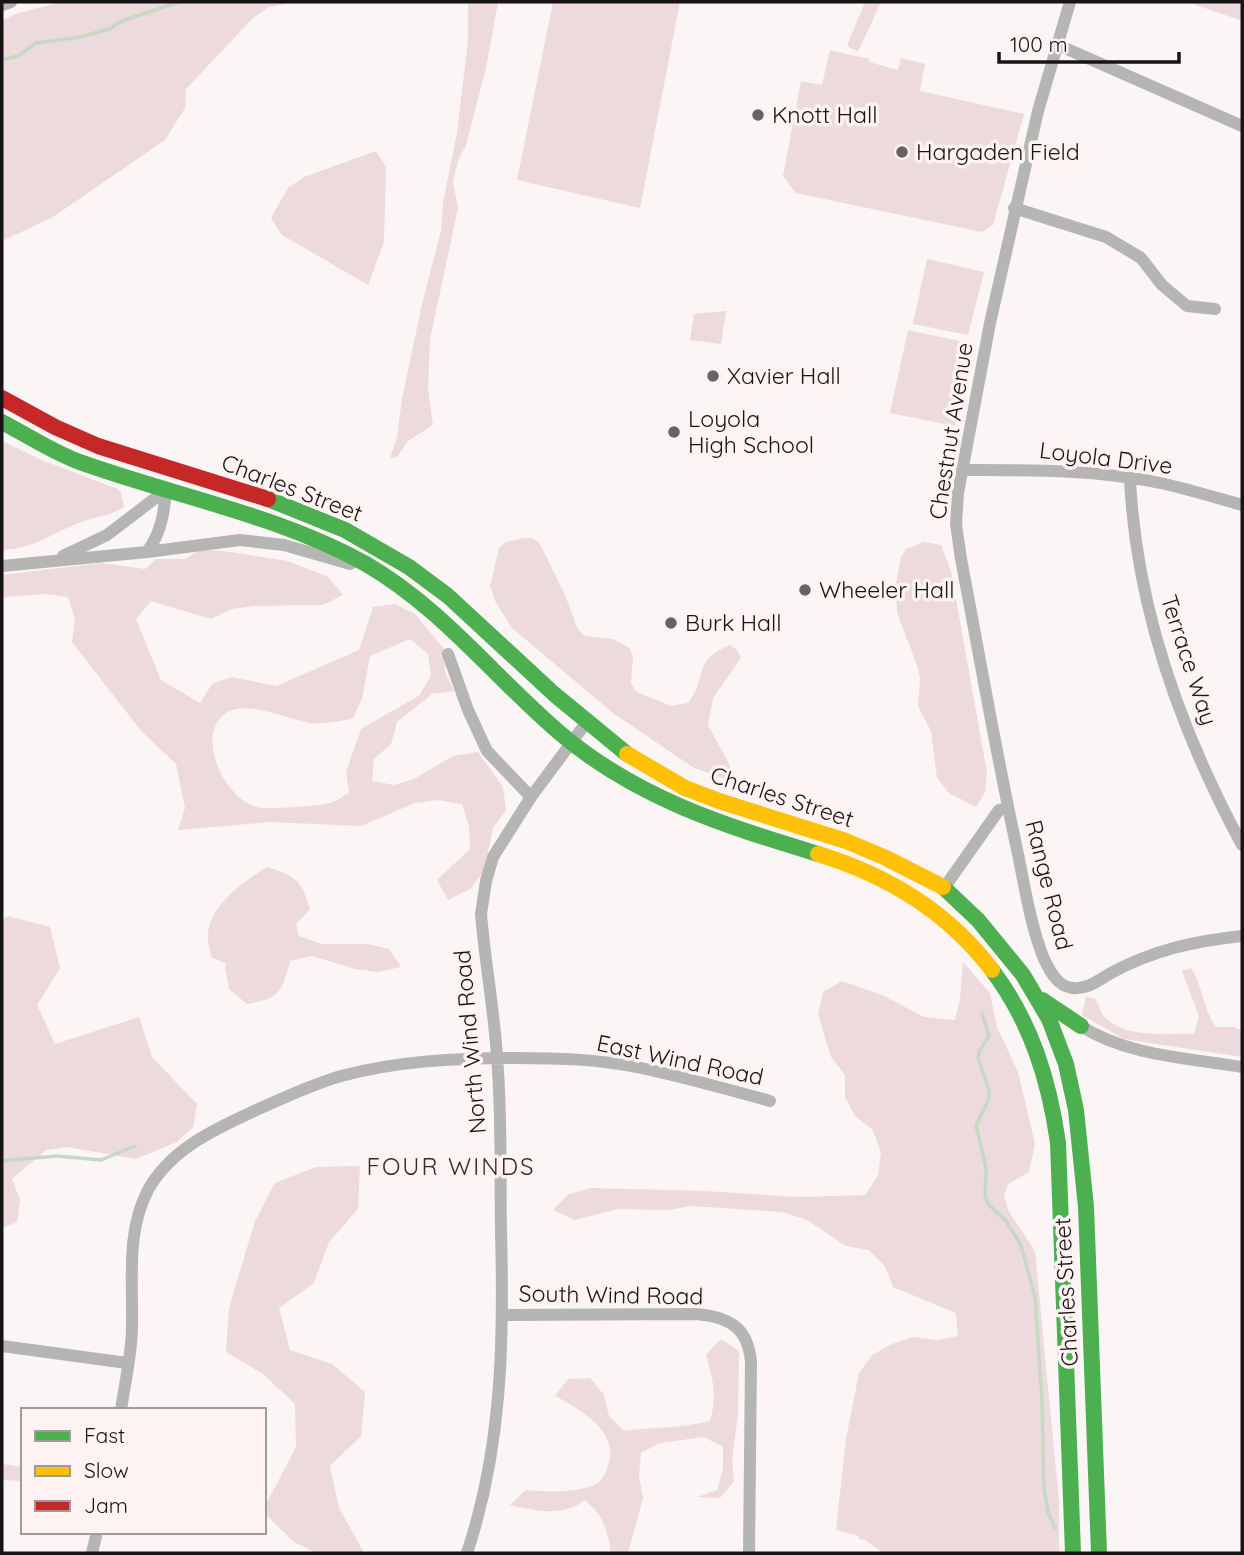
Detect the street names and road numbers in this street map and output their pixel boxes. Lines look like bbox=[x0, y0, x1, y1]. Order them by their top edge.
street label: Chestnut Avenue bbox=[922, 340, 979, 521]
street label: Loyola Drive bbox=[1038, 435, 1174, 480]
street label: Charles Street bbox=[217, 447, 367, 528]
street label: Terrace Way bbox=[1155, 591, 1224, 729]
street label: Charles Street bbox=[707, 760, 858, 833]
street label: Range Road bbox=[1019, 817, 1080, 953]
street label: North Wind Road bbox=[447, 949, 492, 1135]
street label: East Wind Road bbox=[594, 1028, 766, 1091]
street label: Charles Street bbox=[1047, 1217, 1084, 1367]
street label: South Wind Road bbox=[518, 1278, 704, 1311]

